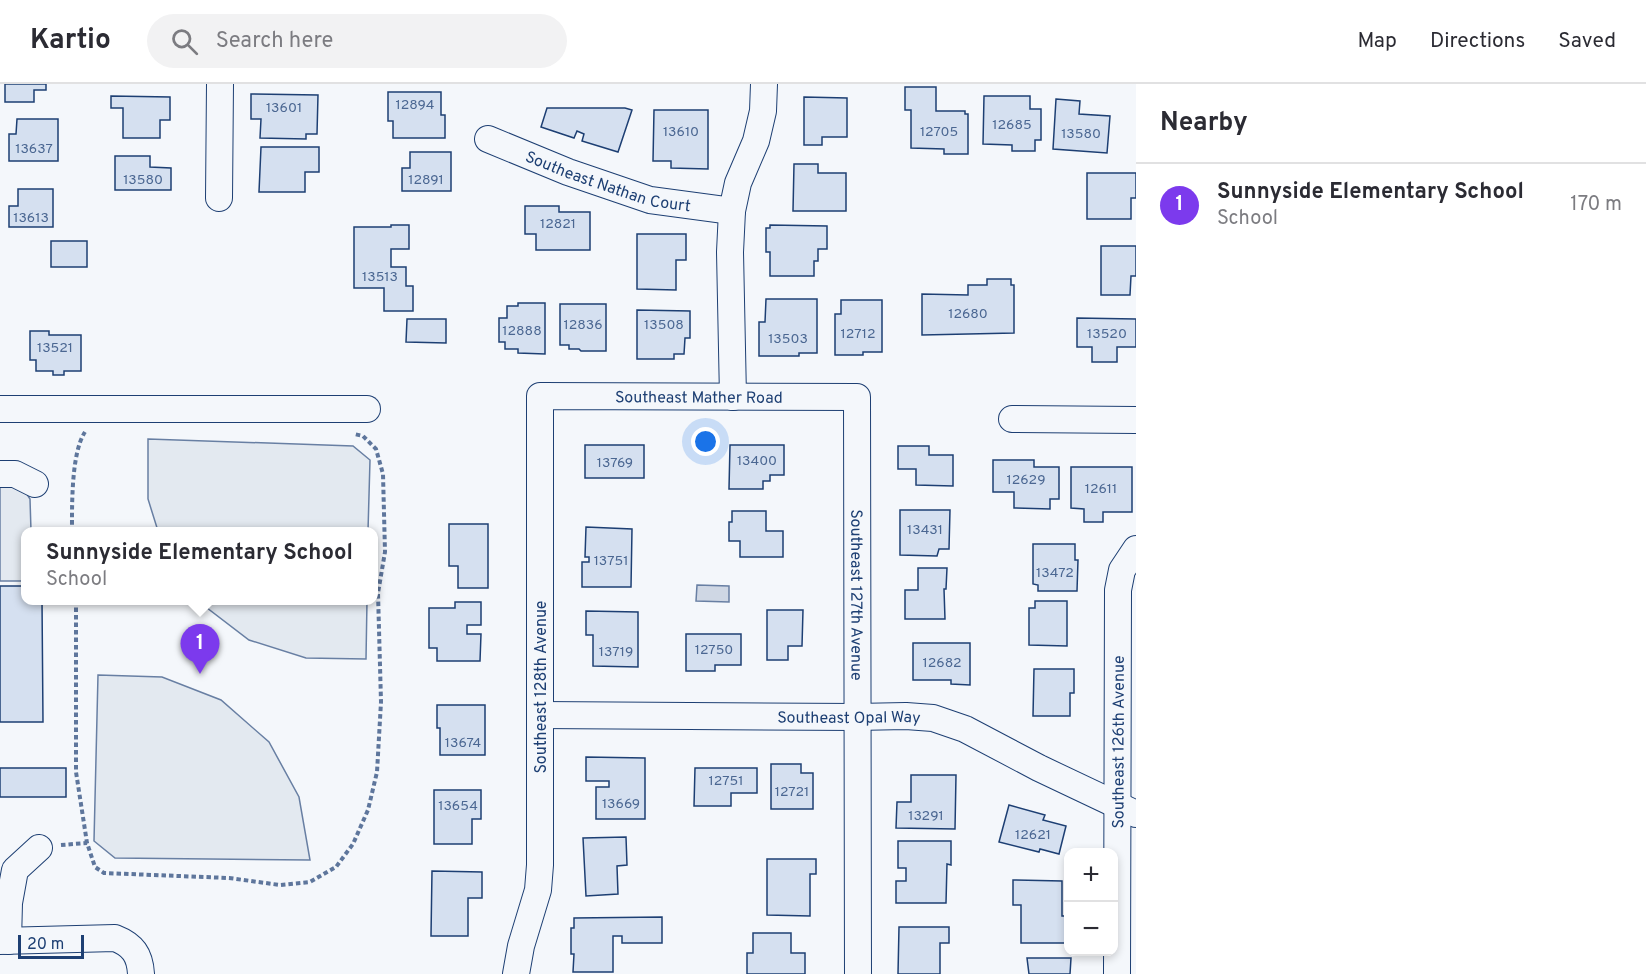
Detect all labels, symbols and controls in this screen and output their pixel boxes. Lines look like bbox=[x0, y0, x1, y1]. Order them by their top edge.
search box bbox=[147, 14, 567, 68]
text: Kartio bbox=[30, 23, 111, 59]
icon: search bbox=[168, 25, 201, 58]
text: Search here bbox=[216, 28, 333, 55]
text: Map bbox=[1357, 28, 1397, 55]
text: Directions bbox=[1430, 28, 1525, 55]
text: Saved bbox=[1558, 28, 1616, 55]
house number: 12894 bbox=[395, 97, 435, 114]
house number: 13601 bbox=[266, 100, 302, 117]
text: Nearby bbox=[1160, 107, 1248, 140]
house number: 12685 bbox=[992, 117, 1032, 134]
house number: 13610 bbox=[663, 124, 699, 141]
house number: 12705 bbox=[920, 124, 958, 141]
house number: 13580 bbox=[1061, 126, 1101, 143]
house number: 13637 bbox=[15, 141, 53, 158]
street label: Southeast Nathan Court bbox=[522, 147, 692, 217]
house number: 13580 bbox=[123, 172, 163, 189]
house number: 12891 bbox=[408, 172, 444, 189]
text: Sunnyside Elementary School bbox=[1217, 179, 1524, 206]
text: 1 bbox=[1176, 192, 1184, 218]
text: 170 m bbox=[1570, 192, 1622, 218]
text: School bbox=[1217, 206, 1278, 232]
house number: 13613 bbox=[13, 210, 49, 227]
house number: 12821 bbox=[540, 216, 576, 233]
house number: 13513 bbox=[362, 269, 398, 286]
house number: 12680 bbox=[948, 306, 988, 323]
house number: 12836 bbox=[563, 317, 603, 334]
house number: 13508 bbox=[644, 317, 684, 334]
house number: 12888 bbox=[502, 323, 542, 340]
house number: 12712 bbox=[841, 326, 876, 343]
house number: 13520 bbox=[1087, 326, 1127, 343]
house number: 13503 bbox=[768, 331, 808, 348]
house number: 13521 bbox=[37, 340, 73, 357]
street label: Southeast Mather Road bbox=[615, 388, 783, 409]
your location bbox=[691, 427, 720, 456]
house number: 13400 bbox=[737, 453, 777, 470]
house number: 13769 bbox=[597, 455, 633, 472]
house number: 12629 bbox=[1006, 472, 1046, 489]
house number: 12611 bbox=[1085, 481, 1117, 498]
street label: Southeast 127th Avenue bbox=[845, 509, 865, 681]
house number: 13431 bbox=[907, 522, 943, 539]
popup bbox=[21, 527, 378, 605]
text: Sunnyside Elementary School bbox=[46, 540, 353, 567]
house number: 13751 bbox=[594, 553, 628, 570]
house number: 13472 bbox=[1036, 565, 1074, 582]
text: School bbox=[46, 567, 107, 593]
street label: Southeast 128th Avenue bbox=[532, 601, 552, 773]
pin: 1 bbox=[180, 624, 220, 674]
house number: 12750 bbox=[695, 642, 733, 659]
house number: 13719 bbox=[599, 644, 633, 661]
house number: 12682 bbox=[923, 655, 962, 672]
street label: Southeast 126th Avenue bbox=[1109, 655, 1130, 829]
street label: Southeast Opal Way bbox=[777, 708, 921, 729]
house number: 13674 bbox=[445, 735, 481, 752]
house number: 12751 bbox=[709, 773, 743, 790]
house number: 12721 bbox=[775, 784, 809, 801]
house number: 13669 bbox=[602, 796, 640, 813]
house number: 13654 bbox=[438, 798, 478, 815]
house number: 13291 bbox=[908, 808, 944, 825]
house number: 12621 bbox=[1015, 827, 1051, 844]
map controls bbox=[1064, 848, 1118, 956]
button: + bbox=[1064, 848, 1118, 902]
button: − bbox=[1064, 902, 1118, 956]
scale bar bbox=[18, 932, 84, 960]
text: 20 m bbox=[27, 935, 64, 955]

